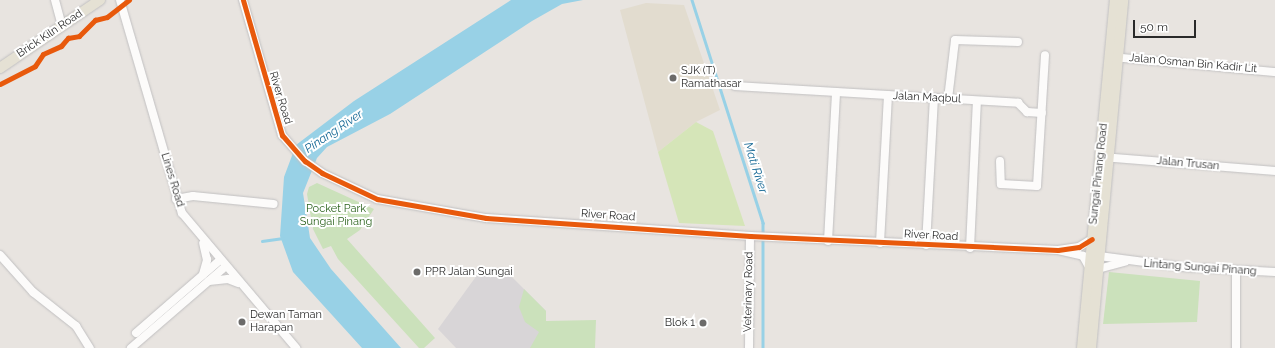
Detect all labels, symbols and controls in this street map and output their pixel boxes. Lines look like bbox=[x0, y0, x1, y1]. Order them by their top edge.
street label: Brick Kiln Road bbox=[15, 7, 85, 61]
scale bar bbox=[1135, 12, 1198, 38]
text: 50 m bbox=[1140, 20, 1168, 34]
street label: Jalan Osman Bin Kadir Lit bbox=[1128, 52, 1258, 76]
place label: SJK (T) Ramathasar bbox=[681, 65, 741, 91]
street label: River Road bbox=[266, 70, 294, 126]
marker: SJK (T) Ramathasar bbox=[668, 73, 678, 83]
street label: Jalan Maqbul bbox=[893, 90, 961, 106]
water label: Pinang River bbox=[302, 107, 366, 157]
street label: Sungai Pinang Road bbox=[1087, 123, 1111, 225]
water label: Mati River bbox=[740, 141, 770, 195]
street label: Lines Road bbox=[157, 151, 187, 209]
street label: Jalan Trusan bbox=[1156, 155, 1220, 173]
park label: Pocket Park Sungai Pinang bbox=[300, 203, 372, 229]
street label: River Road bbox=[580, 208, 636, 224]
street label: River Road bbox=[903, 228, 959, 244]
street label: Veterinary Road bbox=[742, 251, 756, 333]
street label: Lintang Sungai Pinang bbox=[1143, 257, 1257, 279]
place label: PPR Jalan Sungai bbox=[425, 265, 513, 279]
marker: PPR Jalan Sungai bbox=[412, 267, 422, 277]
place label: Dewan Taman Harapan bbox=[250, 309, 322, 335]
place label: Blok 1 bbox=[665, 316, 695, 330]
marker: Dewan Taman Harapan bbox=[237, 317, 247, 327]
marker: Blok 1 bbox=[698, 318, 708, 328]

